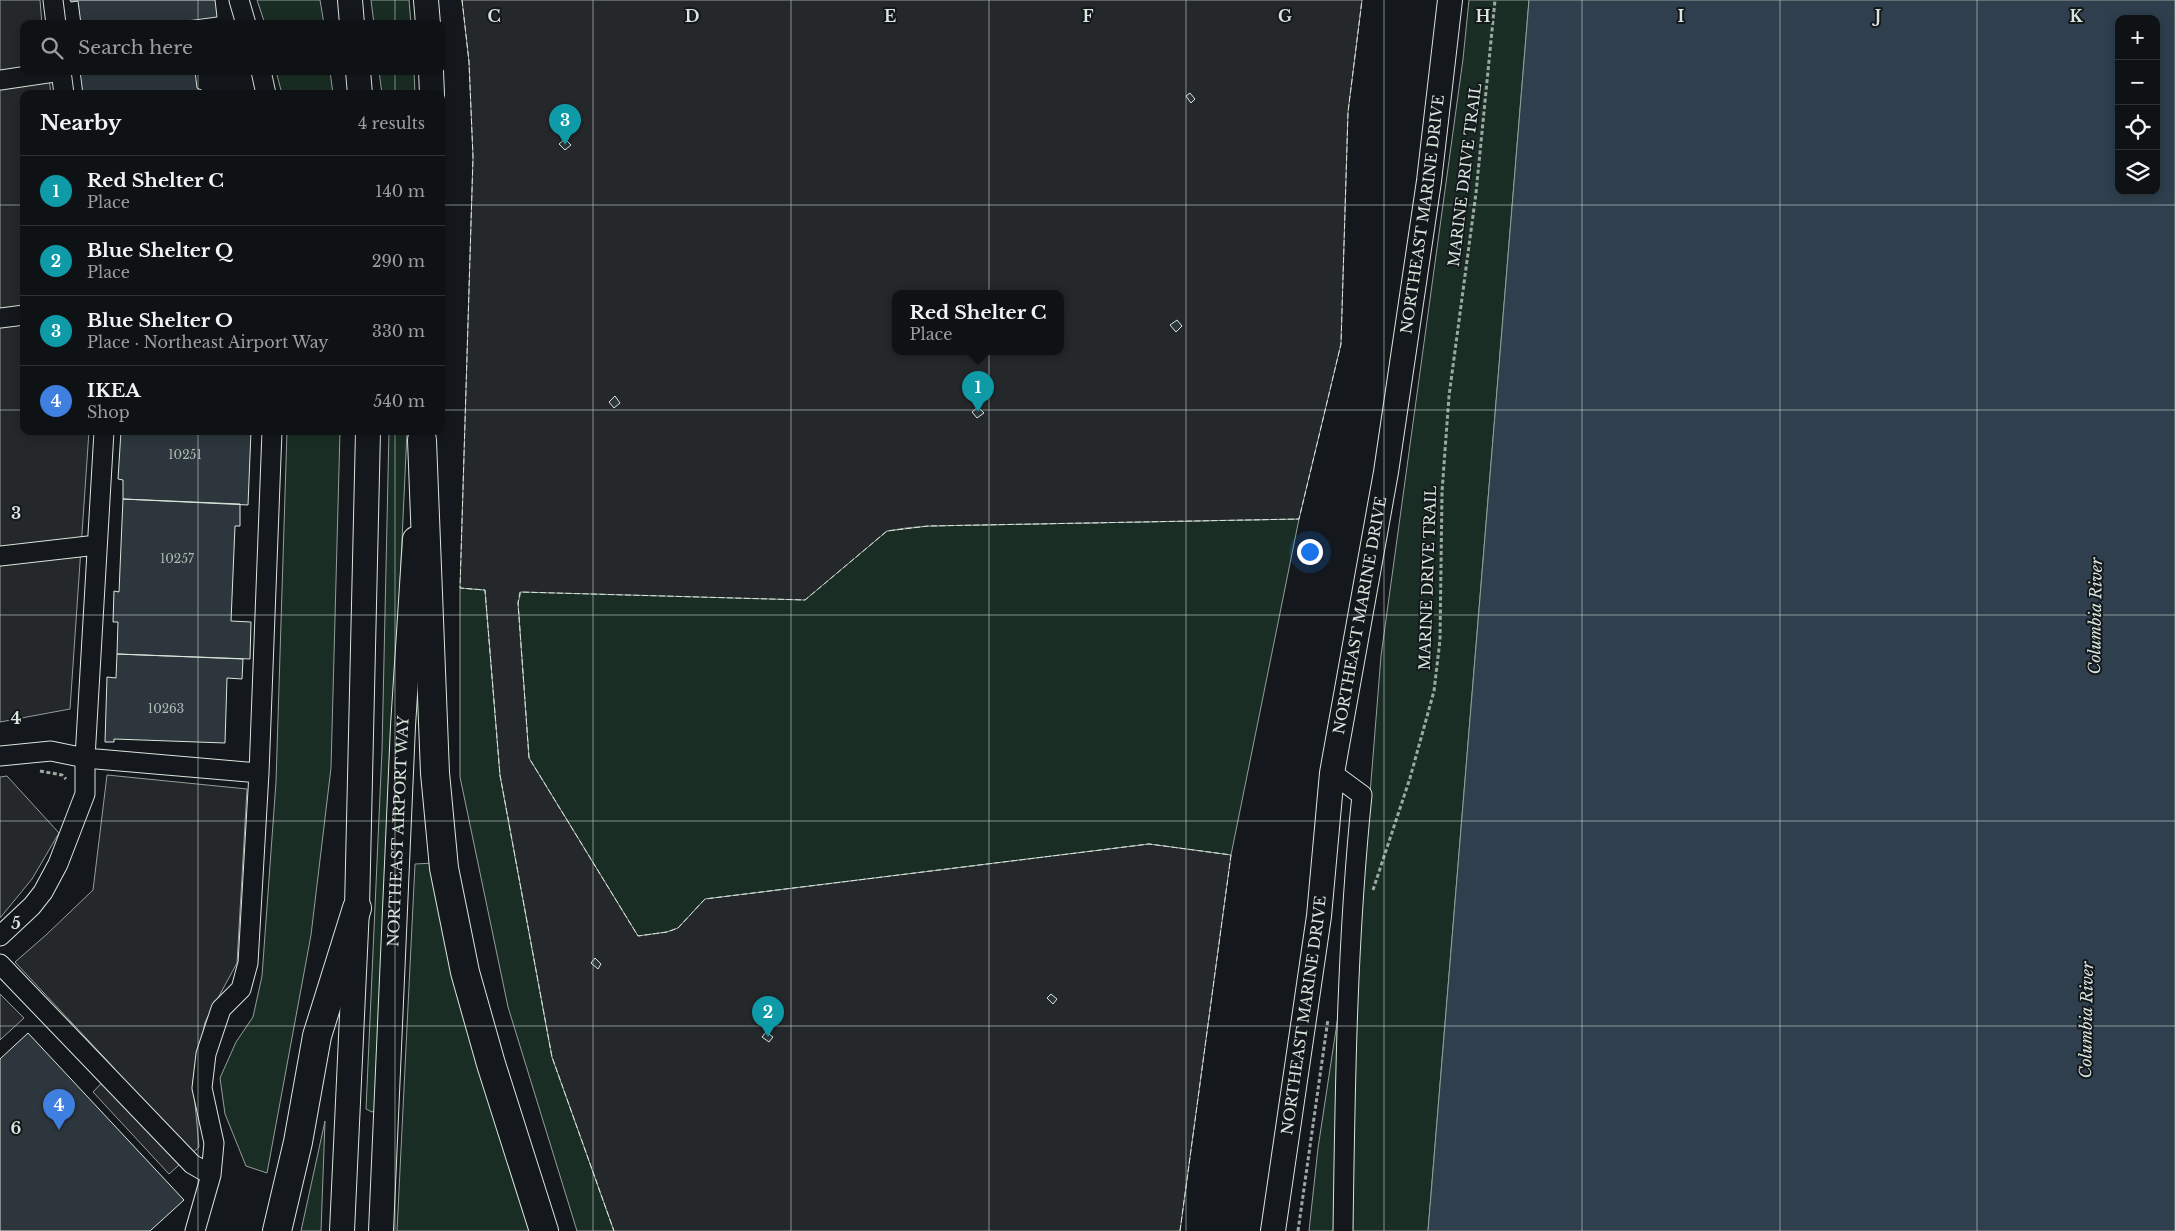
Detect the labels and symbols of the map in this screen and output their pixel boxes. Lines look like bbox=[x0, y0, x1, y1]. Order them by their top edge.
text: C bbox=[487, 6, 501, 26]
text: D bbox=[685, 6, 699, 26]
text: E bbox=[884, 6, 896, 26]
text: F bbox=[1082, 6, 1094, 26]
text: G bbox=[1278, 6, 1292, 26]
text: H bbox=[1475, 6, 1491, 26]
text: I bbox=[1678, 6, 1685, 26]
text: J bbox=[1872, 6, 1881, 26]
text: K bbox=[2069, 6, 2083, 26]
street label: MARINE DRIVE TRAIL bbox=[1444, 82, 1485, 268]
street label: NORTHEAST MARINE DRIVE bbox=[1397, 94, 1448, 335]
pin: 3 bbox=[549, 104, 581, 145]
pin: 1 bbox=[962, 371, 994, 412]
house number: 10251 bbox=[168, 447, 202, 462]
street label: MARINE DRIVE TRAIL bbox=[1415, 485, 1440, 671]
street label: NORTHEAST MARINE DRIVE bbox=[1329, 495, 1390, 736]
text: 3 bbox=[11, 503, 21, 523]
your location bbox=[1297, 539, 1323, 565]
house number: 10257 bbox=[160, 551, 195, 566]
water label: Columbia River bbox=[2084, 557, 2106, 675]
house number: 10263 bbox=[148, 701, 184, 716]
text: 4 bbox=[11, 708, 21, 728]
street label: NORTHEAST AIRPORT WAY bbox=[383, 714, 413, 947]
street label: NORTHEAST MARINE DRIVE bbox=[1277, 895, 1330, 1136]
text: 5 bbox=[11, 913, 21, 933]
water label: Columbia River bbox=[2075, 961, 2097, 1079]
pin: 2 bbox=[752, 996, 784, 1037]
pin: 4 bbox=[43, 1089, 75, 1130]
text: 6 bbox=[11, 1118, 22, 1138]

